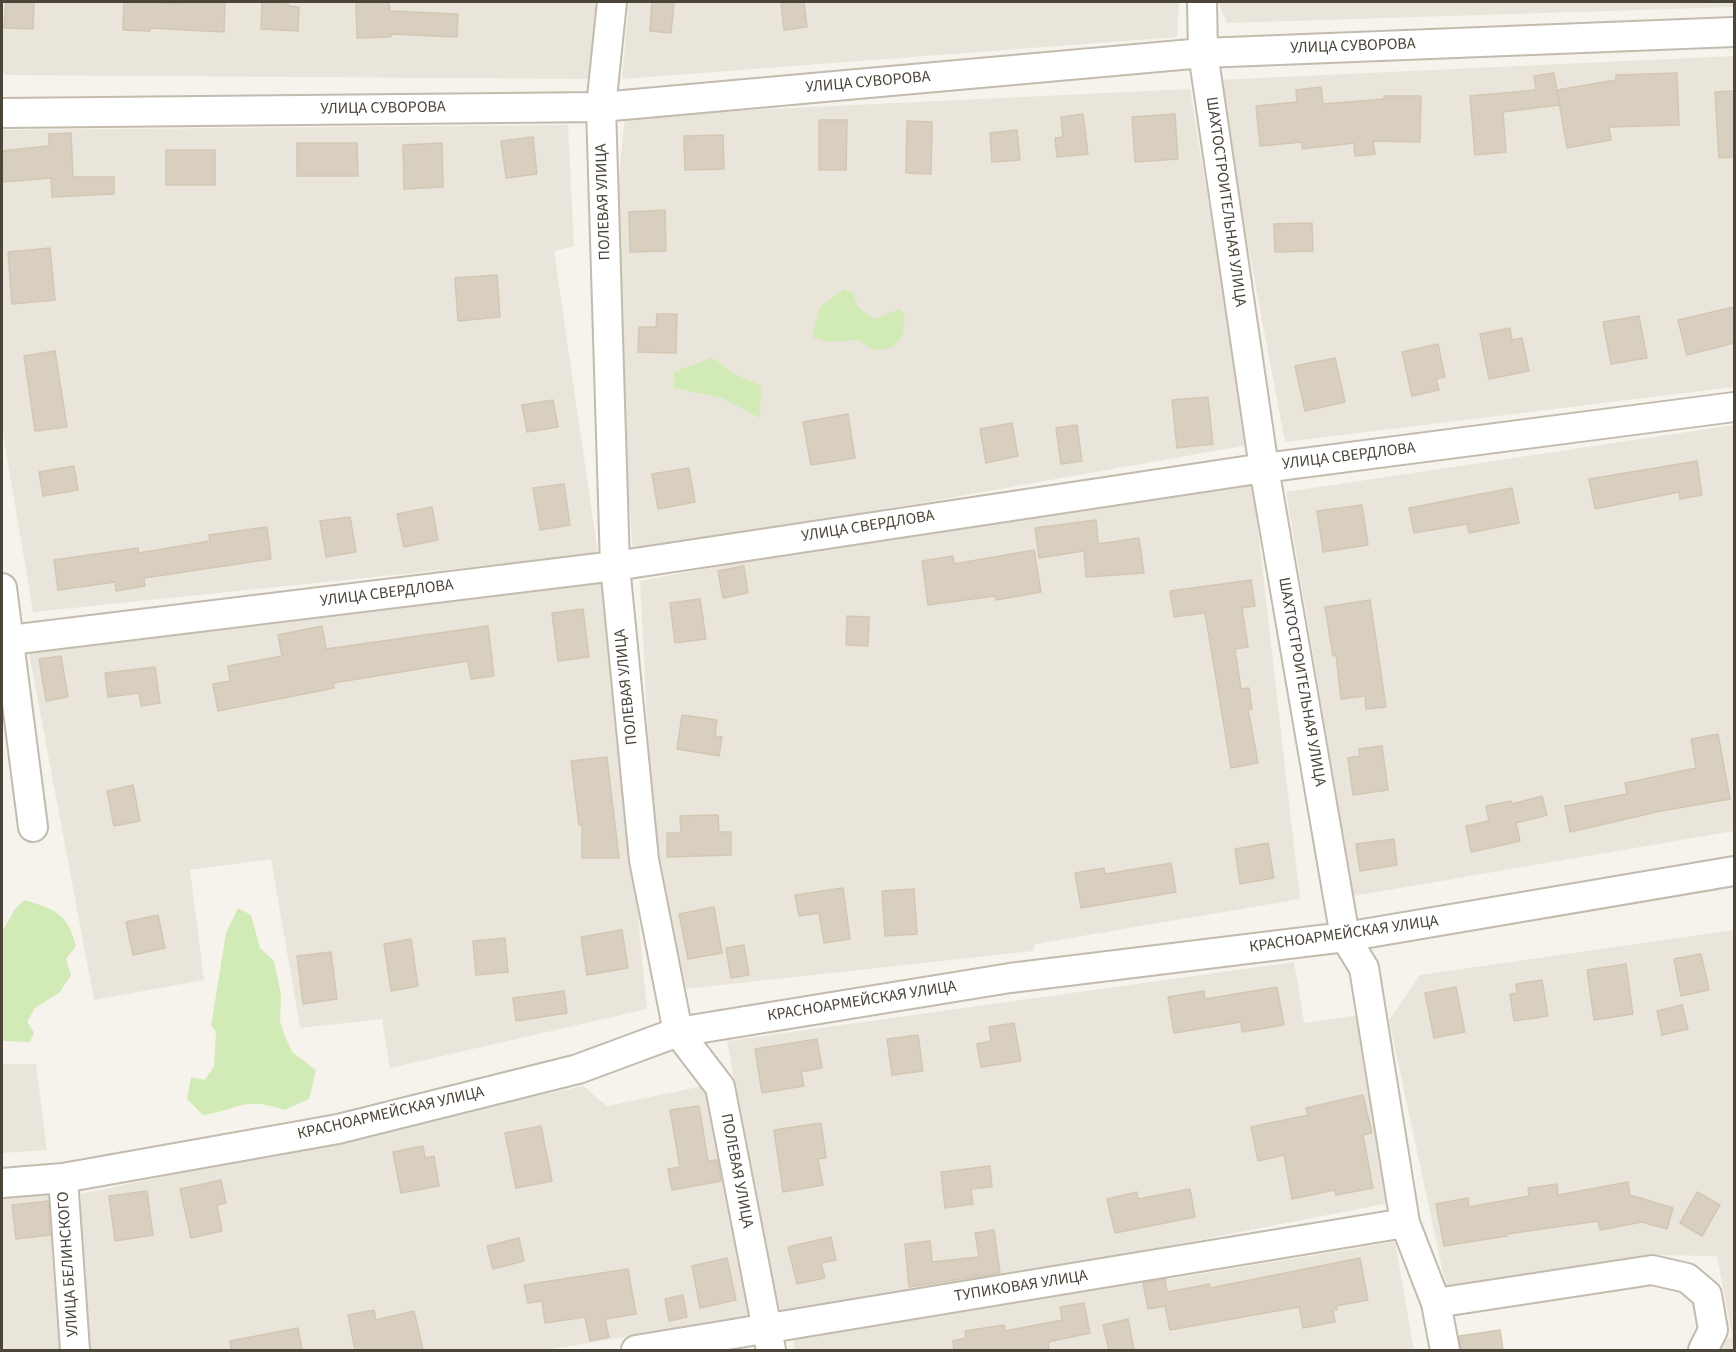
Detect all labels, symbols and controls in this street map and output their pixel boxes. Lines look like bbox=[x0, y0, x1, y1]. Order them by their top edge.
street label: УЛИЦА СУВОРОВА bbox=[1290, 35, 1416, 59]
street label: УЛИЦА СУВОРОВА bbox=[805, 68, 931, 98]
street label: ШАХТОСТРОИТЕЛЬНАЯ УЛИЦА bbox=[1201, 96, 1249, 308]
street label: УЛИЦА СУВОРОВА bbox=[320, 98, 446, 120]
street label: ПОЛЕВАЯ УЛИЦА bbox=[592, 143, 616, 261]
street label: УЛИЦА СВЕРДЛОВА bbox=[1281, 439, 1417, 475]
street label: УЛИЦА СВЕРДЛОВА bbox=[800, 507, 936, 547]
street label: УЛИЦА СВЕРДЛОВА bbox=[319, 576, 455, 612]
street label: ШАХТОСТРОИТЕЛЬНАЯ УЛИЦА bbox=[1273, 576, 1329, 788]
street label: ПОЛЕВАЯ УЛИЦА bbox=[611, 628, 643, 746]
street label: КРАСНОАРМЕЙСКАЯ УЛИЦА bbox=[1248, 912, 1440, 958]
street label: КРАСНОАРМЕЙСКАЯ УЛИЦА bbox=[766, 978, 958, 1026]
street label: КРАСНОАРМЕЙСКАЯ УЛИЦА bbox=[296, 1083, 486, 1145]
street label: ПОЛЕВАЯ УЛИЦА bbox=[715, 1112, 757, 1230]
street label: УЛИЦА БЕЛИНСКОГО bbox=[54, 1191, 84, 1337]
street label: ТУПИКОВАЯ УЛИЦА bbox=[953, 1267, 1089, 1307]

